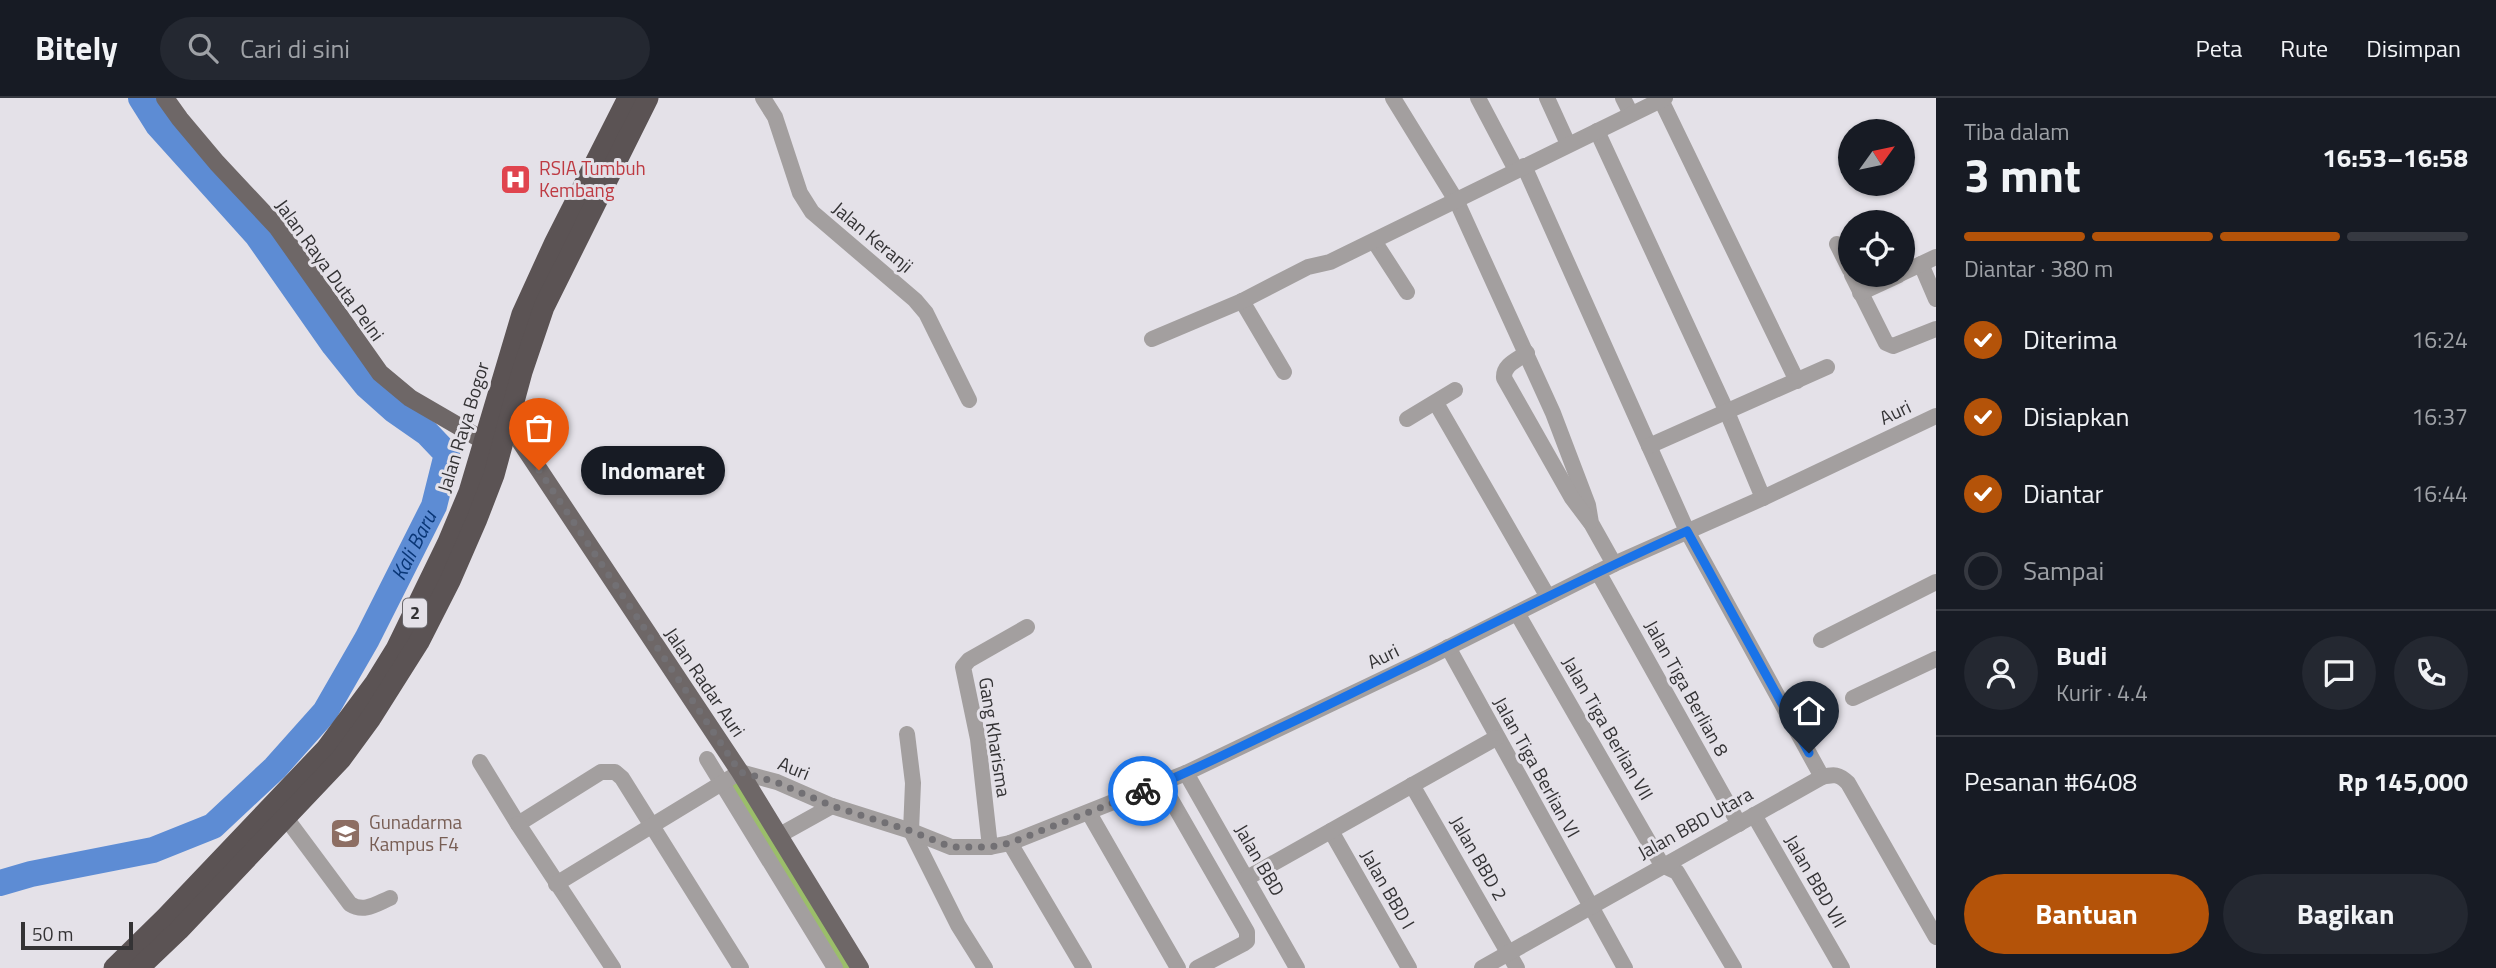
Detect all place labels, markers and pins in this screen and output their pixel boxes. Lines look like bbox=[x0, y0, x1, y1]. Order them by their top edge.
place label: RSIA Tumbuh Kembang bbox=[539, 153, 646, 204]
hospital icon: RSIA Tumbuh Kembang bbox=[499, 162, 533, 196]
pin bbox=[509, 398, 569, 470]
callout: Indomaret bbox=[581, 446, 724, 494]
pin bbox=[1779, 681, 1839, 753]
place label: Gunadarma Kampus F4 bbox=[369, 807, 463, 858]
school or university icon: Gunadarma Kampus F4 bbox=[329, 816, 363, 850]

